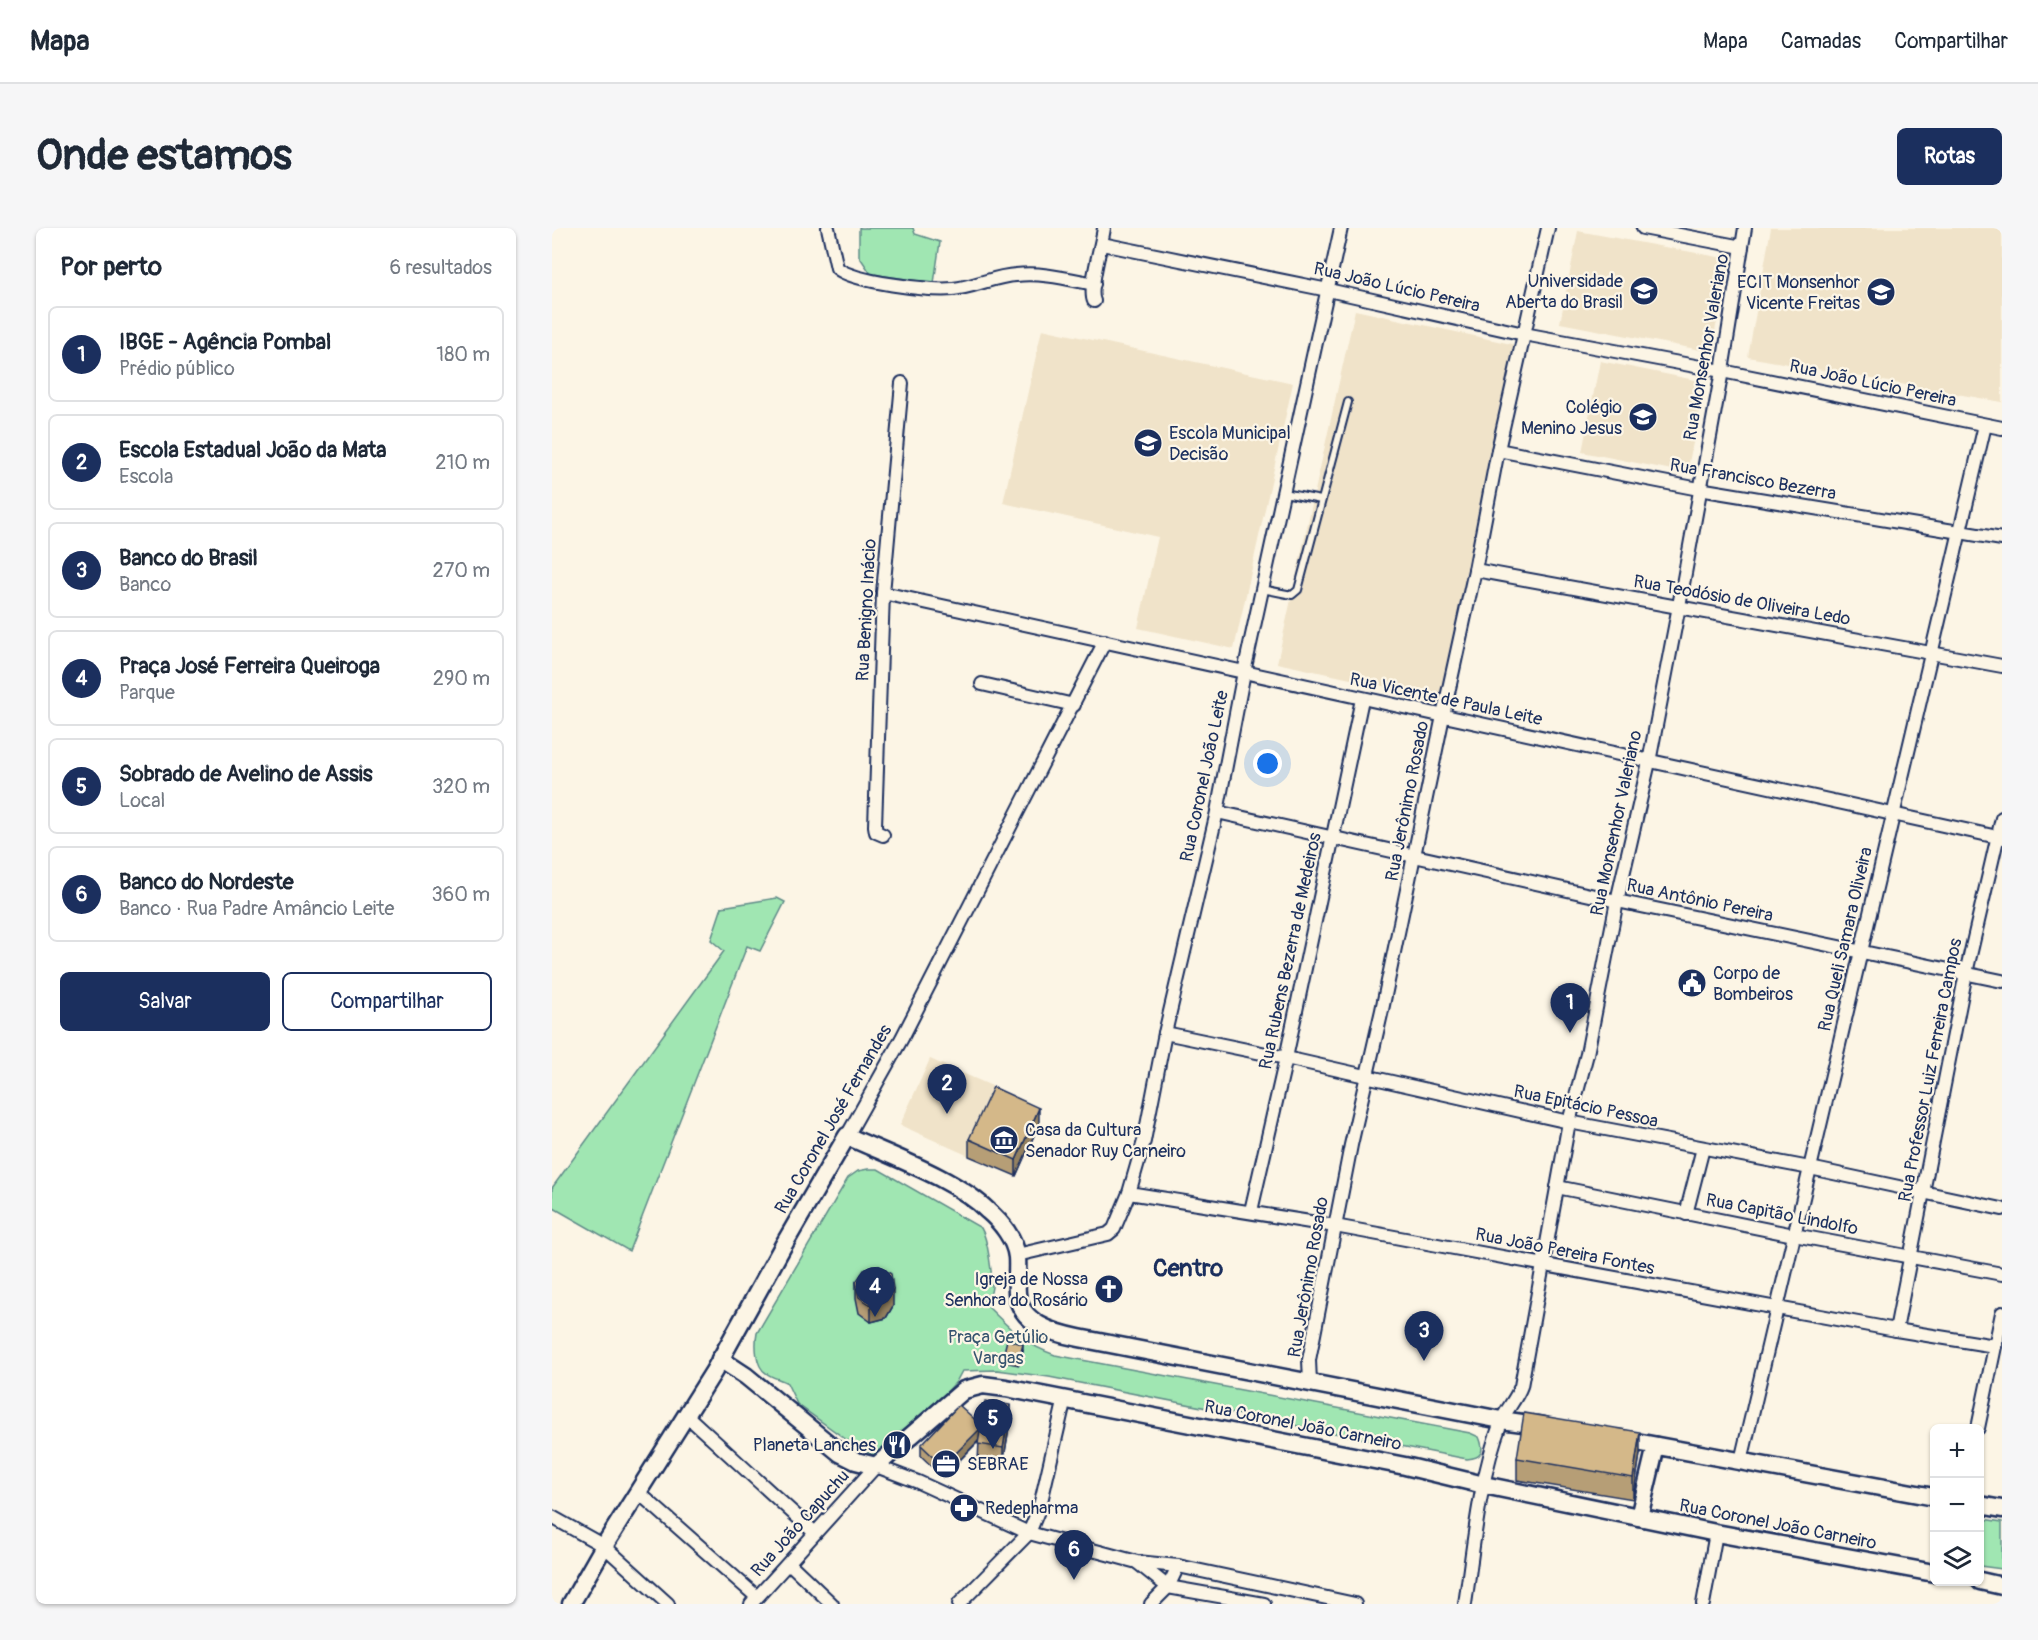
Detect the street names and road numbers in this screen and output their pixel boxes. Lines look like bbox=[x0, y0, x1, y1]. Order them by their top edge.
street label: Rua Monsenhor Valeriano bbox=[1679, 252, 1734, 442]
street label: Rua João Lúcio Pereira bbox=[1311, 257, 1482, 318]
street label: Rua João Lúcio Pereira bbox=[1787, 355, 1958, 412]
street label: Rua Francisco Bezerra bbox=[1668, 454, 1838, 505]
street label: Rua Benigno Inácio bbox=[851, 538, 882, 682]
street label: Rua Teodósio de Oliveira Ledo bbox=[1632, 570, 1853, 631]
street label: Rua Vicente de Paula Leite bbox=[1347, 668, 1544, 731]
street label: Rua Coronel João Leite bbox=[1175, 688, 1234, 864]
street label: Rua Jerônimo Rosado bbox=[1381, 719, 1434, 883]
street label: Rua Monsenhor Valeriano bbox=[1586, 728, 1647, 918]
street label: Rua Rubens Bezerra de Medeiros bbox=[1254, 831, 1327, 1071]
street label: Rua Queli Samara Oliveira bbox=[1813, 845, 1878, 1034]
street label: Rua Antônio Pereira bbox=[1625, 874, 1775, 927]
street label: Rua Professor Luiz Ferreira Campos bbox=[1894, 936, 1967, 1204]
street label: Rua Coronel José Fernandes bbox=[770, 1020, 897, 1218]
street label: Rua Epitácio Pessoa bbox=[1511, 1080, 1660, 1133]
street label: Rua Capitão Lindolfo bbox=[1704, 1188, 1860, 1241]
street label: Rua Jerônimo Rosado bbox=[1283, 1195, 1334, 1359]
street label: Rua João Pereira Fontes bbox=[1473, 1223, 1657, 1280]
street label: Rua Coronel João Carneiro bbox=[1202, 1395, 1404, 1456]
street label: Rua João Capuchu bbox=[746, 1465, 855, 1582]
street label: Rua Coronel João Carneiro bbox=[1677, 1494, 1879, 1555]

